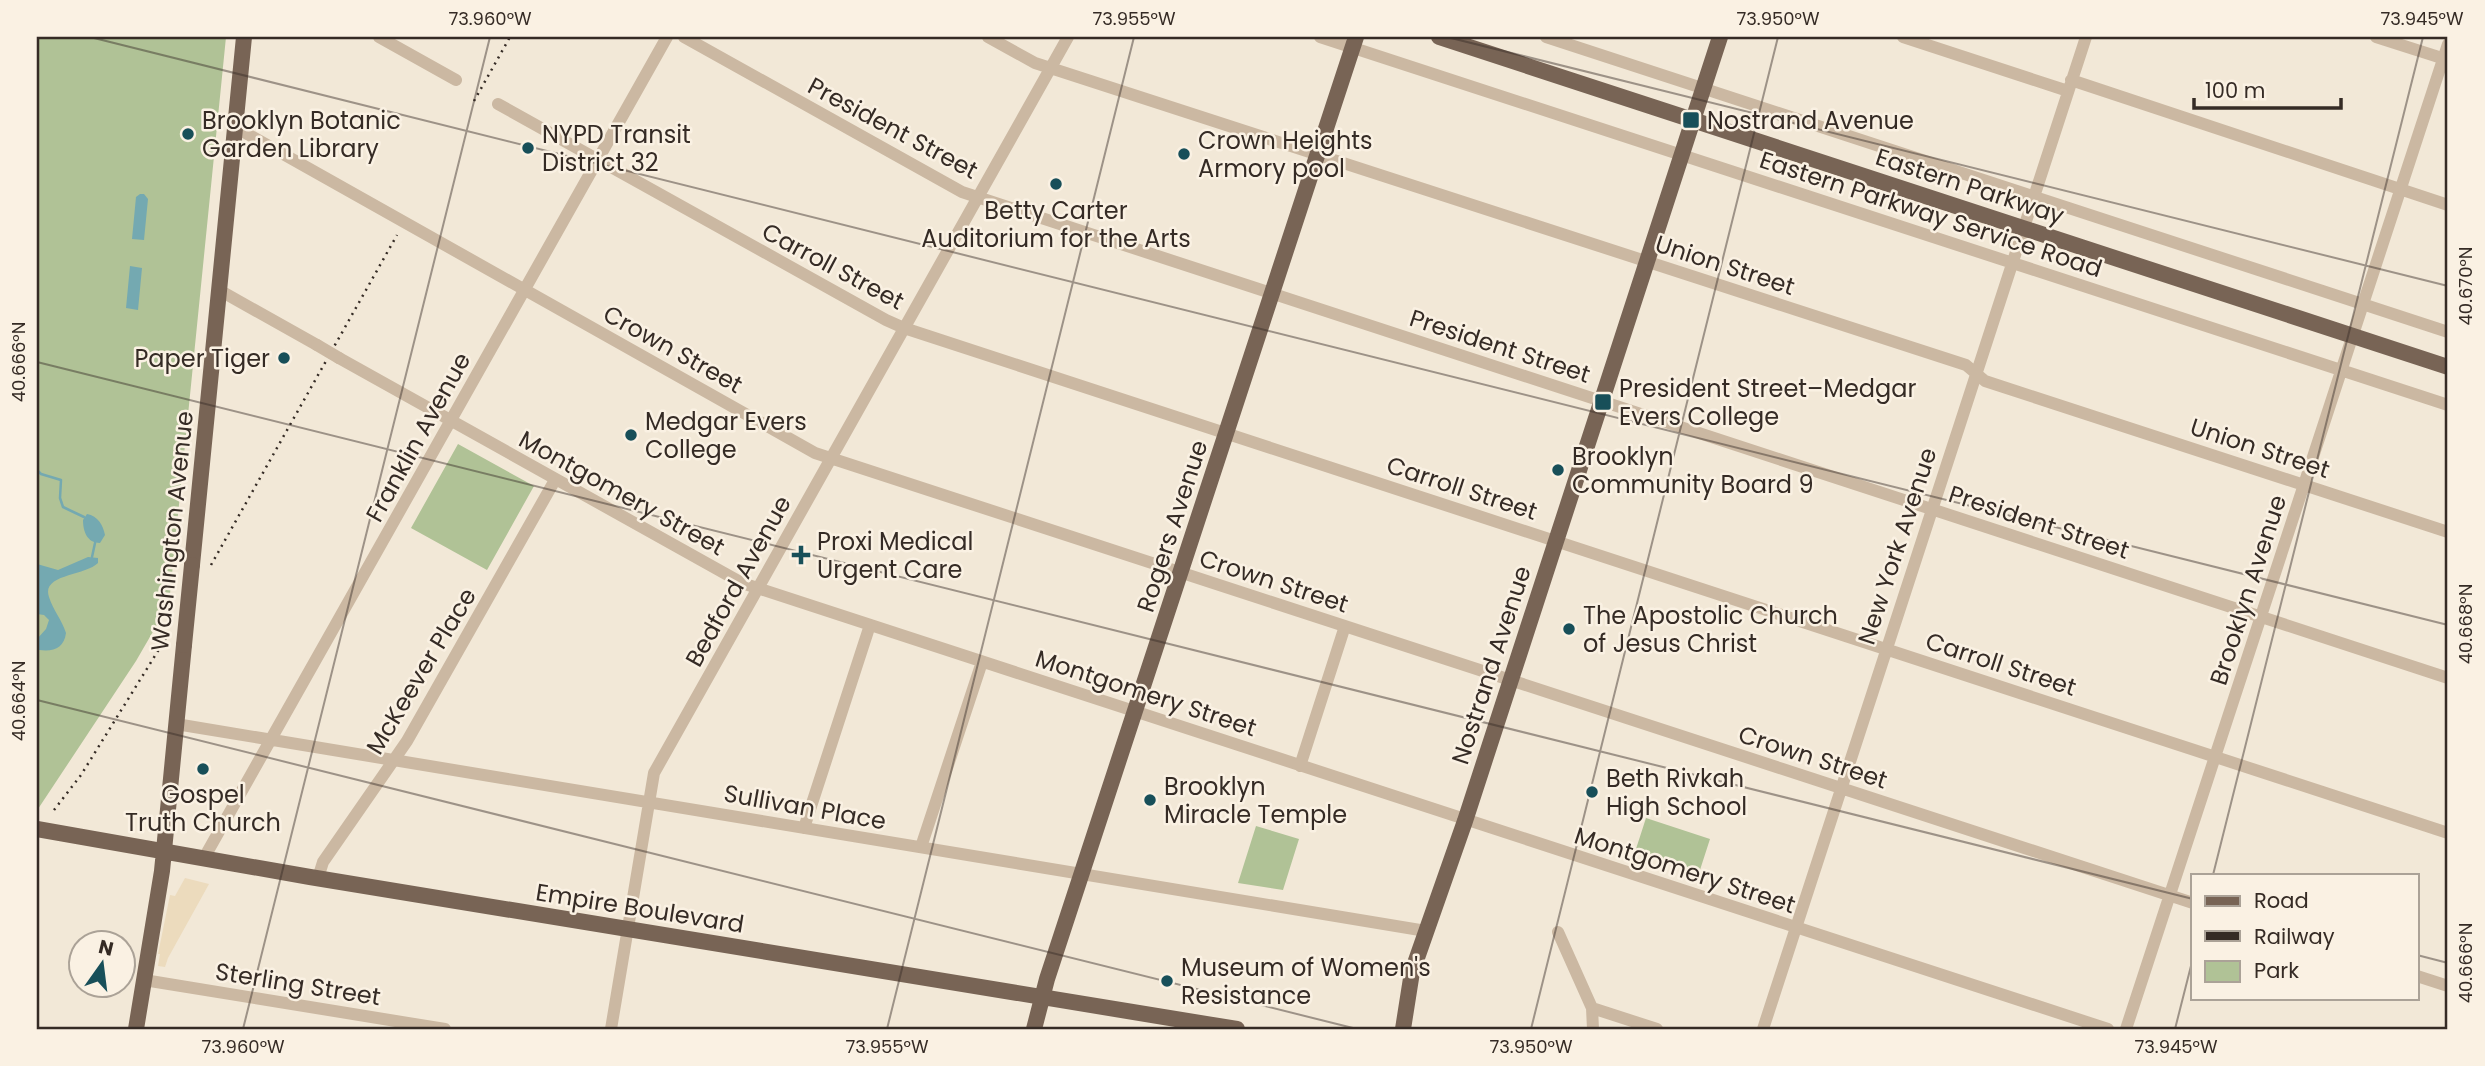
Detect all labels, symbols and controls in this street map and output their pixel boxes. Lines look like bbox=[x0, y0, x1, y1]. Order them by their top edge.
text: 73.960°W bbox=[448, 6, 532, 31]
text: 73.955°W bbox=[1092, 6, 1176, 31]
text: 73.950°W bbox=[1736, 6, 1820, 31]
text: 73.945°W bbox=[2380, 6, 2464, 31]
scale bar bbox=[2194, 66, 2342, 110]
street label: President Street bbox=[802, 69, 984, 187]
text: 100 m bbox=[2205, 76, 2265, 105]
place label: Brooklyn Botanic Garden Library bbox=[202, 104, 401, 165]
place label: Nostrand Avenue bbox=[1707, 104, 1914, 137]
marker: Nostrand Avenue bbox=[1681, 110, 1701, 130]
place label: NYPD Transit District 32 bbox=[542, 118, 691, 179]
place label: Crown Heights Armory pool bbox=[1198, 124, 1373, 185]
marker: Brooklyn Botanic Garden Library bbox=[180, 126, 196, 142]
marker: NYPD Transit District 32 bbox=[520, 140, 536, 156]
street label: Eastern Parkway bbox=[1872, 140, 2069, 232]
street label: Eastern Parkway Service Road bbox=[1756, 143, 2106, 285]
marker: Crown Heights Armory pool bbox=[1176, 146, 1192, 162]
marker: Betty Carter Auditorium for the Arts bbox=[1048, 176, 1064, 192]
place label: Betty Carter Auditorium for the Arts bbox=[921, 194, 1191, 255]
street label: Carroll Street bbox=[756, 215, 910, 317]
street label: Union Street bbox=[1651, 227, 1799, 303]
text: 40.670°N bbox=[2453, 246, 2478, 326]
street label: Crown Street bbox=[597, 297, 749, 401]
street label: President Street bbox=[1405, 301, 1595, 391]
text: 40.666°N bbox=[6, 322, 31, 402]
place label: Paper Tiger bbox=[134, 342, 270, 375]
street label: Franklin Avenue bbox=[358, 346, 478, 528]
marker: Paper Tiger bbox=[276, 350, 292, 366]
place label: President Street–Medgar Evers College bbox=[1619, 372, 1917, 433]
marker: President Street–Medgar Evers College bbox=[1593, 392, 1613, 412]
place label: Medgar Evers College bbox=[645, 405, 807, 466]
street label: Washington Avenue bbox=[143, 409, 201, 653]
street label: Union Street bbox=[2186, 410, 2334, 486]
street label: Montgomery Street bbox=[513, 423, 731, 563]
marker: Medgar Evers College bbox=[623, 427, 639, 443]
street label: Rogers Avenue bbox=[1129, 436, 1215, 616]
place label: Brooklyn Community Board 9 bbox=[1572, 440, 1814, 501]
street label: New York Avenue bbox=[1850, 443, 1944, 649]
street label: Carroll Street bbox=[1382, 448, 1542, 528]
marker: Brooklyn Community Board 9 bbox=[1550, 462, 1566, 478]
street label: President Street bbox=[1944, 477, 2134, 567]
street label: Bedford Avenue bbox=[677, 490, 799, 672]
street label: Brooklyn Avenue bbox=[2202, 491, 2294, 689]
place label: Proxi Medical Urgent Care bbox=[817, 525, 973, 586]
street label: Crown Street bbox=[1195, 541, 1353, 621]
marker: Proxi Medical Urgent Care bbox=[791, 545, 811, 565]
street label: Nostrand Avenue bbox=[1443, 562, 1539, 768]
street label: McKeever Place bbox=[358, 582, 484, 760]
text: 40.668°N bbox=[2453, 584, 2478, 664]
place label: The Apostolic Church of Jesus Christ bbox=[1583, 599, 1838, 660]
marker: The Apostolic Church of Jesus Christ bbox=[1561, 621, 1577, 637]
street label: Carroll Street bbox=[1921, 624, 2081, 704]
street label: Montgomery Street bbox=[1031, 642, 1261, 744]
text: 40.664°N bbox=[6, 661, 31, 741]
street label: Crown Street bbox=[1734, 717, 1892, 797]
marker: Gospel Truth Church bbox=[195, 761, 211, 777]
place label: Beth Rivkah High School bbox=[1606, 762, 1747, 823]
place label: Brooklyn Miracle Temple bbox=[1164, 770, 1347, 831]
street label: Sullivan Place bbox=[721, 777, 889, 837]
place label: Gospel Truth Church bbox=[125, 778, 281, 839]
marker: Beth Rivkah High School bbox=[1584, 784, 1600, 800]
marker: Brooklyn Miracle Temple bbox=[1142, 792, 1158, 808]
street label: Montgomery Street bbox=[1570, 819, 1800, 921]
legend bbox=[2191, 874, 2418, 1000]
street label: Empire Boulevard bbox=[533, 875, 747, 941]
text: Road bbox=[2254, 886, 2309, 915]
text: Railway bbox=[2254, 922, 2335, 951]
text: 40.666°N bbox=[2453, 923, 2478, 1003]
north arrow bbox=[66, 930, 136, 1000]
text: N bbox=[96, 933, 116, 963]
place label: Museum of Women's Resistance bbox=[1181, 951, 1431, 1012]
street label: Sterling Street bbox=[213, 955, 383, 1013]
text: Park bbox=[2254, 956, 2299, 985]
marker: Museum of Women's Resistance bbox=[1159, 973, 1175, 989]
text: 73.960°W bbox=[201, 1034, 285, 1059]
text: 73.955°W bbox=[845, 1034, 929, 1059]
text: 73.950°W bbox=[1489, 1034, 1573, 1059]
text: 73.945°W bbox=[2134, 1034, 2218, 1059]

